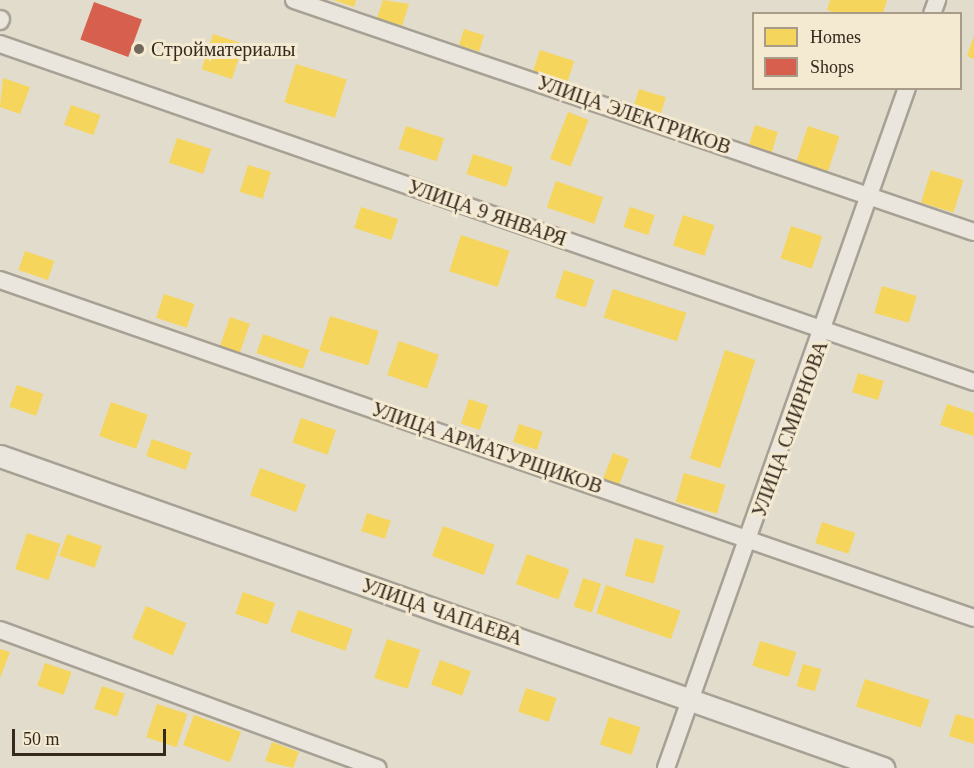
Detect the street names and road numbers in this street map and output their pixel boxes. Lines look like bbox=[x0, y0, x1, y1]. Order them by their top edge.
street label: УЛИЦА ЭЛЕКТРИКОВ bbox=[534, 71, 734, 159]
street label: УЛИЦА 9 ЯНВАРЯ bbox=[404, 175, 570, 251]
street label: УЛИЦА СМИРНОВА bbox=[747, 338, 833, 520]
street label: УЛИЦА АРМАТУРЩИКОВ bbox=[368, 397, 606, 499]
street label: УЛИЦА ЧАПАЕВА bbox=[358, 573, 526, 651]

